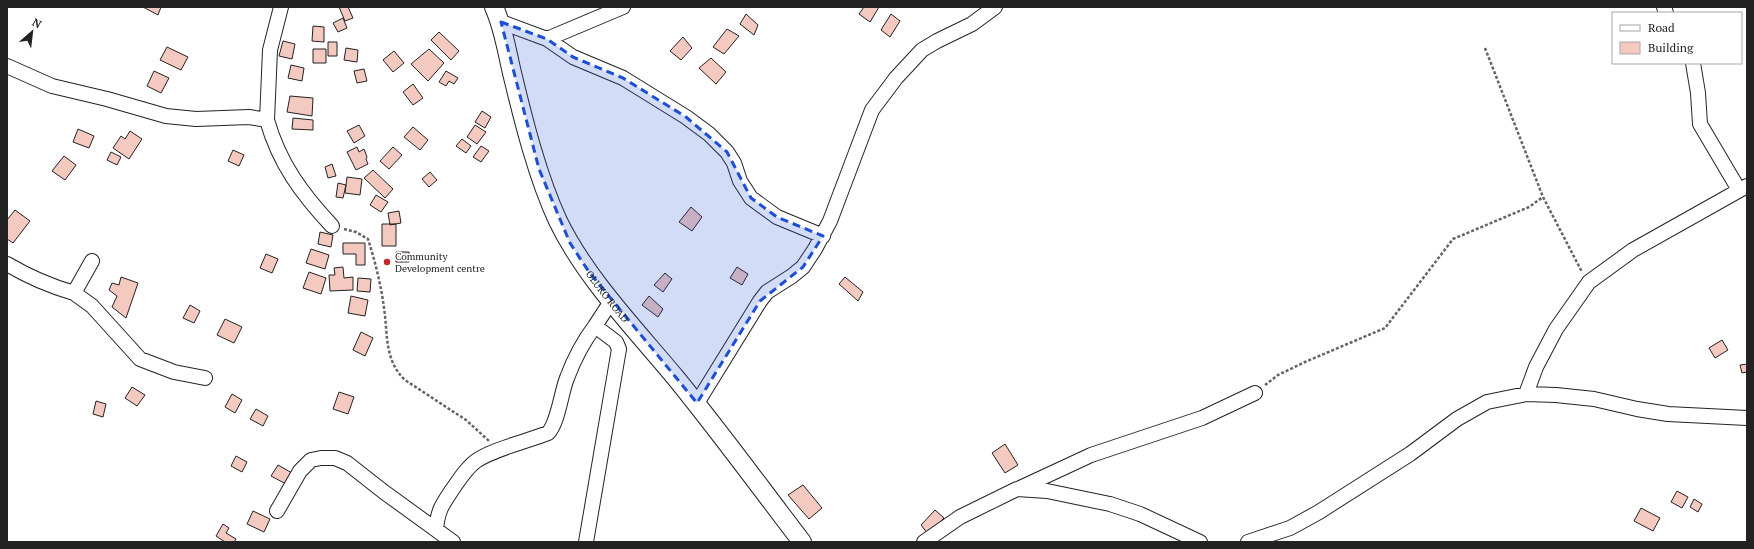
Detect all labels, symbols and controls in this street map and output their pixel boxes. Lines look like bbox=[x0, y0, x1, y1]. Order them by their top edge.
north arrow bbox=[12, 12, 52, 52]
legend bbox=[1612, 12, 1742, 64]
text: N bbox=[30, 15, 44, 32]
text: Road bbox=[1648, 20, 1675, 35]
text: Building bbox=[1648, 40, 1694, 55]
place label: Community Development centre bbox=[395, 250, 485, 275]
marker: Community Development centre bbox=[382, 257, 392, 267]
street label: OLUKO ROAD bbox=[583, 268, 632, 325]

